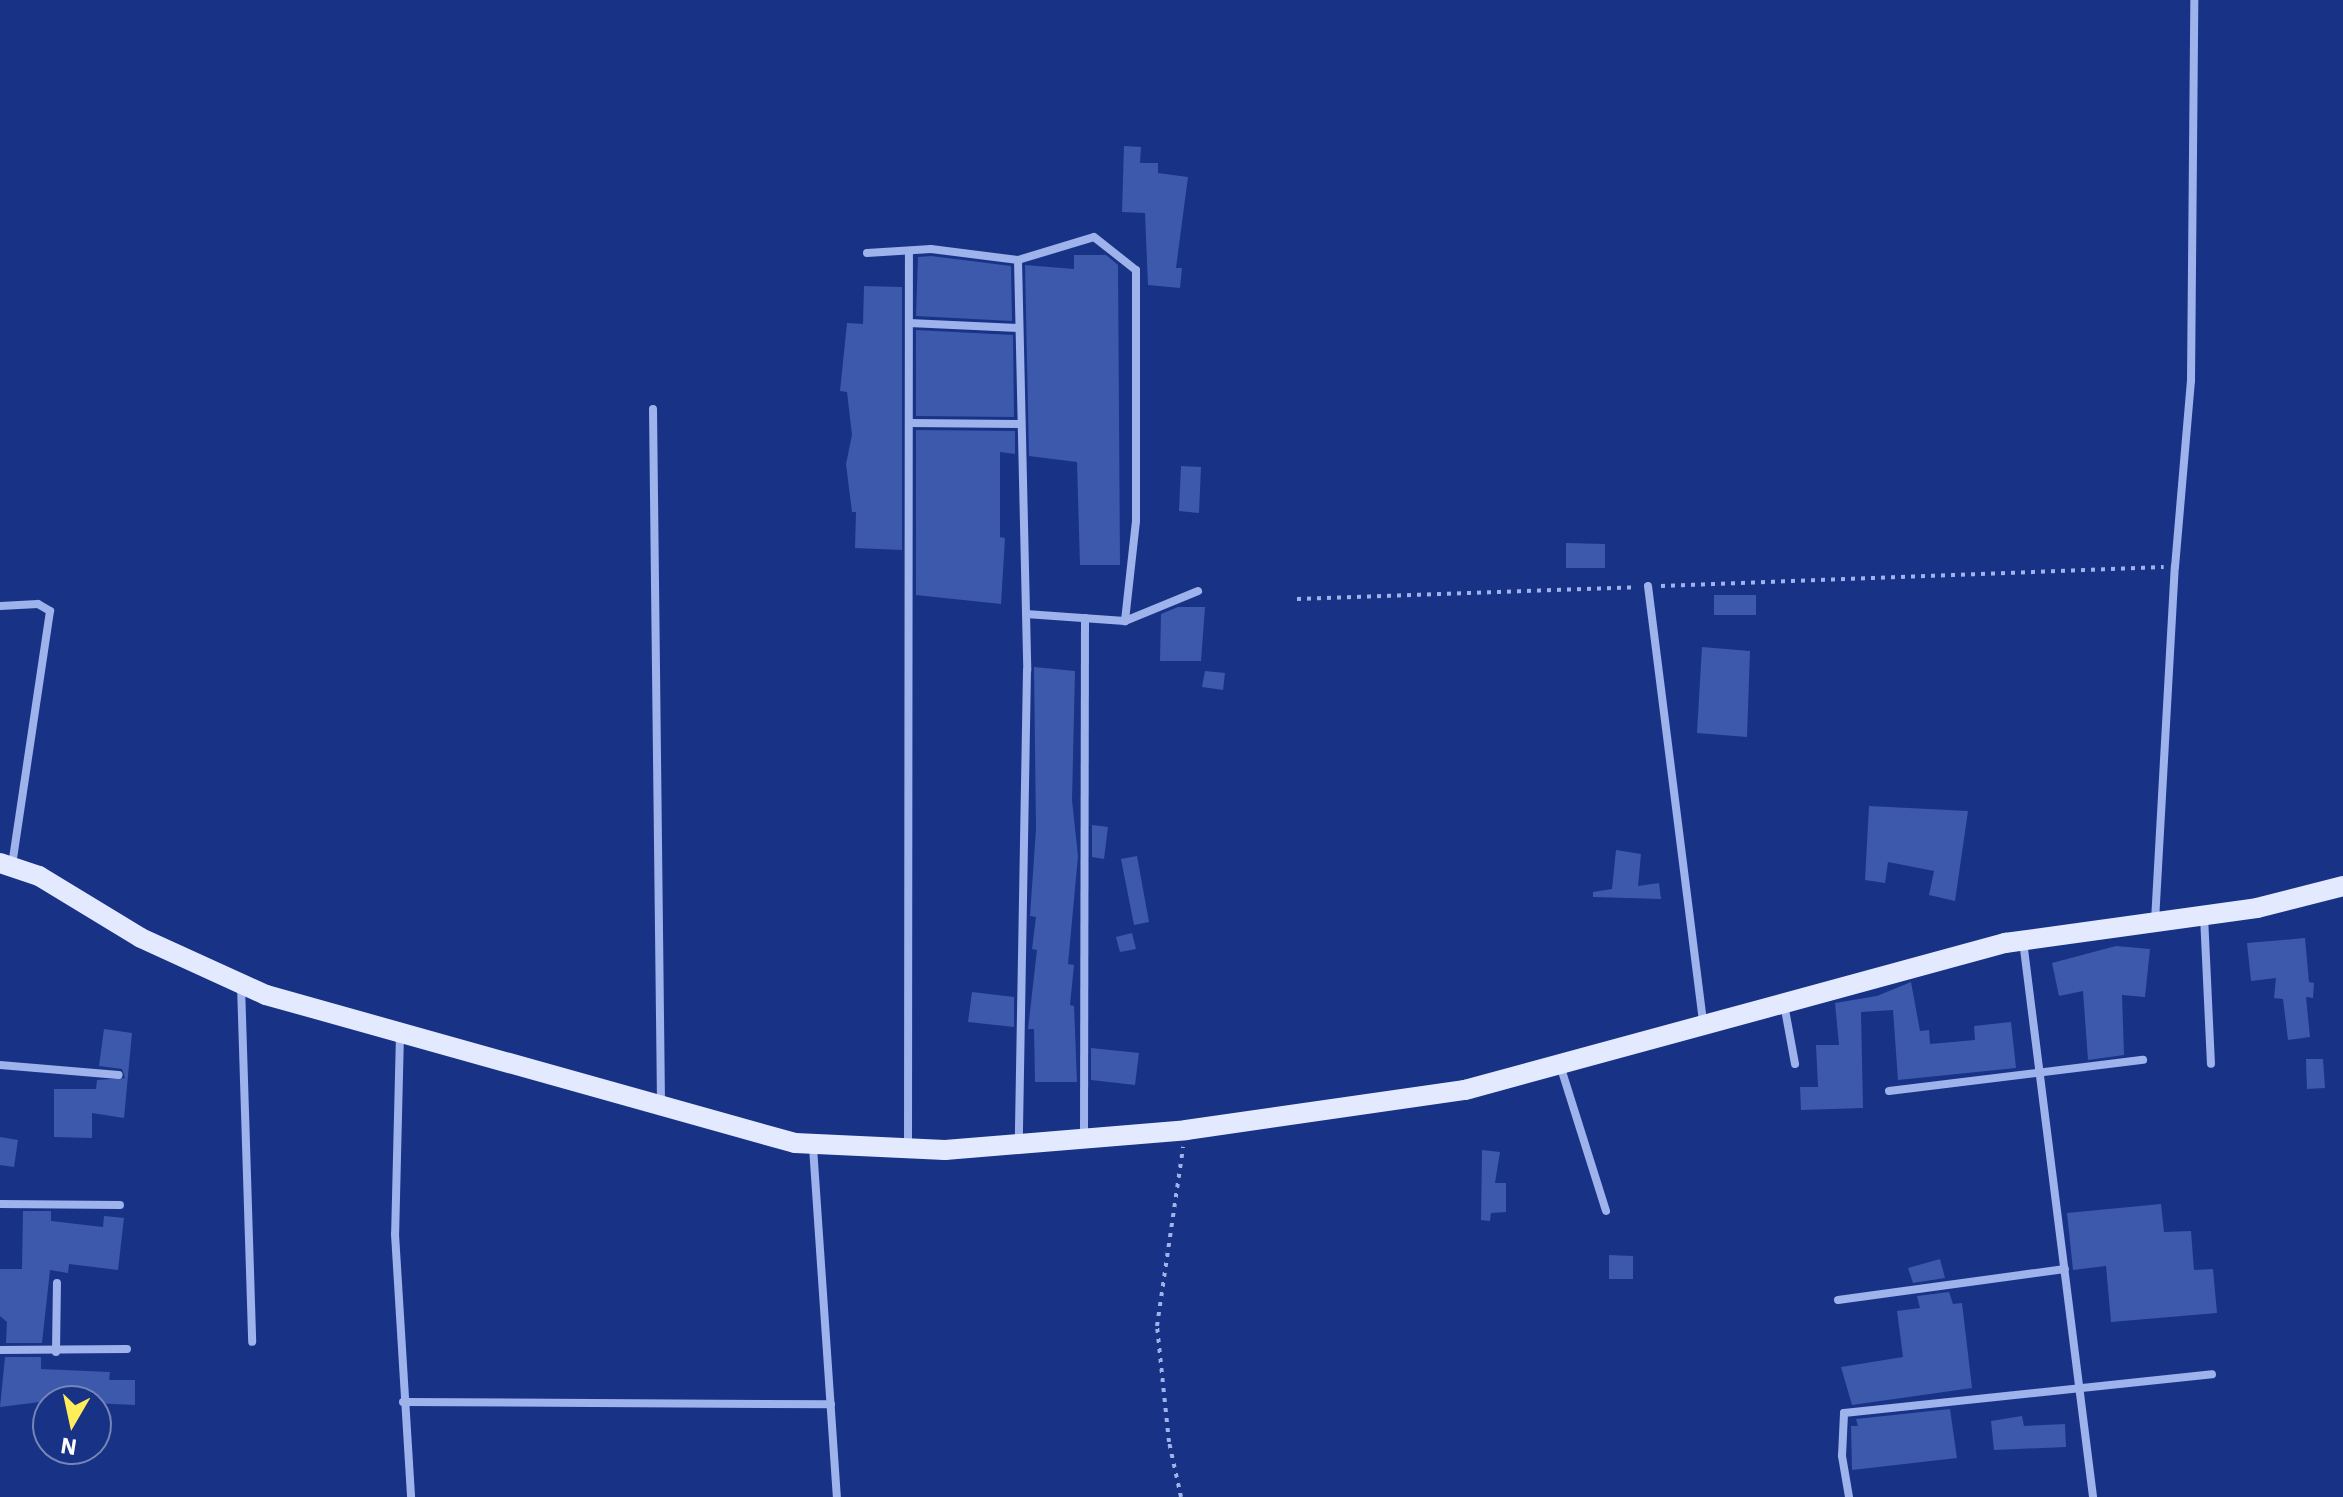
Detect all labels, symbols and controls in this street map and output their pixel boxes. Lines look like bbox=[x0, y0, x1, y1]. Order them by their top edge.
north arrow bbox=[32, 1385, 112, 1465]
text: N bbox=[58, 1432, 79, 1463]

